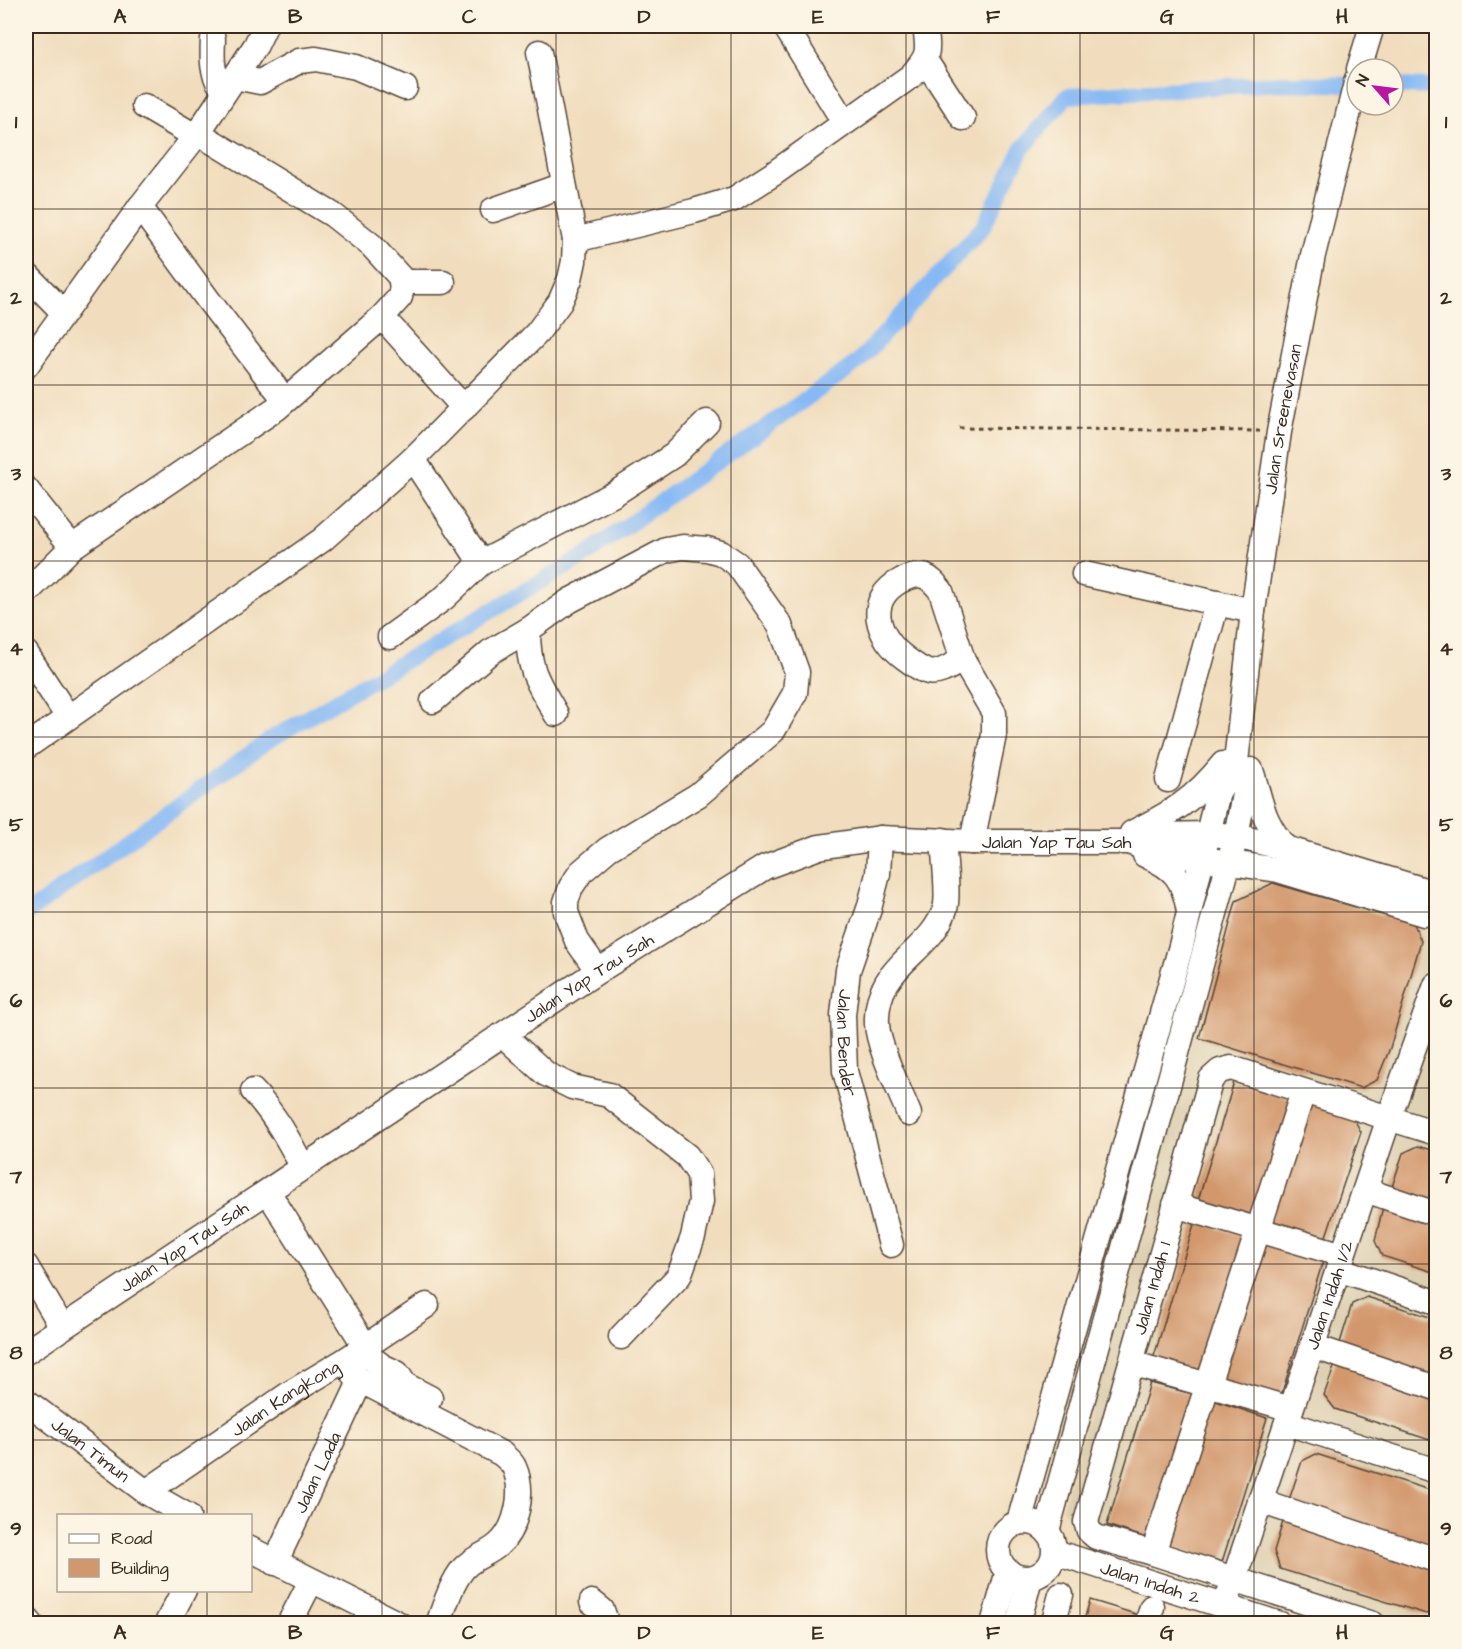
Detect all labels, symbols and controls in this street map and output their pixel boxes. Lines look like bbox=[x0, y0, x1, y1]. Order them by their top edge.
text: A bbox=[114, 3, 127, 31]
text: B bbox=[288, 3, 303, 31]
text: C bbox=[462, 3, 477, 31]
text: D bbox=[638, 3, 651, 31]
text: E bbox=[812, 3, 824, 31]
text: F bbox=[986, 3, 1001, 31]
text: G bbox=[1160, 3, 1174, 31]
text: H bbox=[1336, 3, 1348, 31]
north arrow bbox=[1345, 57, 1405, 117]
text: N bbox=[1351, 71, 1375, 90]
text: 1 bbox=[15, 108, 18, 136]
text: 1 bbox=[1445, 108, 1448, 136]
text: 2 bbox=[9, 284, 22, 312]
text: 2 bbox=[1439, 284, 1452, 312]
street label: Jalan Sreenevasan bbox=[1258, 342, 1308, 496]
text: 3 bbox=[10, 460, 22, 488]
text: 3 bbox=[1440, 460, 1452, 488]
text: 4 bbox=[9, 635, 23, 663]
text: 4 bbox=[1439, 635, 1453, 663]
text: 5 bbox=[9, 811, 24, 839]
text: 5 bbox=[1439, 811, 1454, 839]
street label: Jalan Yap Tau Sah bbox=[982, 830, 1131, 855]
street label: Jalan Yap Tau Sah bbox=[520, 927, 659, 1029]
text: 6 bbox=[10, 987, 23, 1015]
text: 6 bbox=[1440, 987, 1453, 1015]
street label: Jalan Bender bbox=[830, 988, 864, 1099]
text: 7 bbox=[9, 1163, 23, 1191]
text: 7 bbox=[1439, 1163, 1453, 1191]
street label: Jalan Yap Tau Sah bbox=[115, 1195, 253, 1298]
street label: Jalan Indah 1/2 bbox=[1299, 1236, 1360, 1353]
street label: Jalan Indah 1 bbox=[1127, 1239, 1177, 1338]
text: 8 bbox=[10, 1339, 23, 1367]
text: 8 bbox=[1440, 1339, 1453, 1367]
street label: Jalan Kangkong bbox=[226, 1354, 345, 1443]
street label: Jalan Timun bbox=[46, 1412, 135, 1488]
street label: Jalan Lada bbox=[288, 1428, 347, 1517]
legend bbox=[57, 1514, 252, 1592]
text: 9 bbox=[10, 1515, 22, 1543]
text: 9 bbox=[1440, 1515, 1452, 1543]
text: Road bbox=[111, 1526, 152, 1551]
street label: Jalan Indah 2 bbox=[1097, 1555, 1204, 1610]
text: Building bbox=[111, 1556, 169, 1582]
text: A bbox=[114, 1619, 127, 1647]
text: B bbox=[288, 1619, 303, 1647]
text: C bbox=[462, 1619, 477, 1647]
text: D bbox=[638, 1619, 651, 1647]
text: E bbox=[812, 1619, 824, 1647]
text: F bbox=[986, 1619, 1001, 1647]
text: G bbox=[1160, 1619, 1174, 1647]
text: H bbox=[1336, 1619, 1348, 1647]

